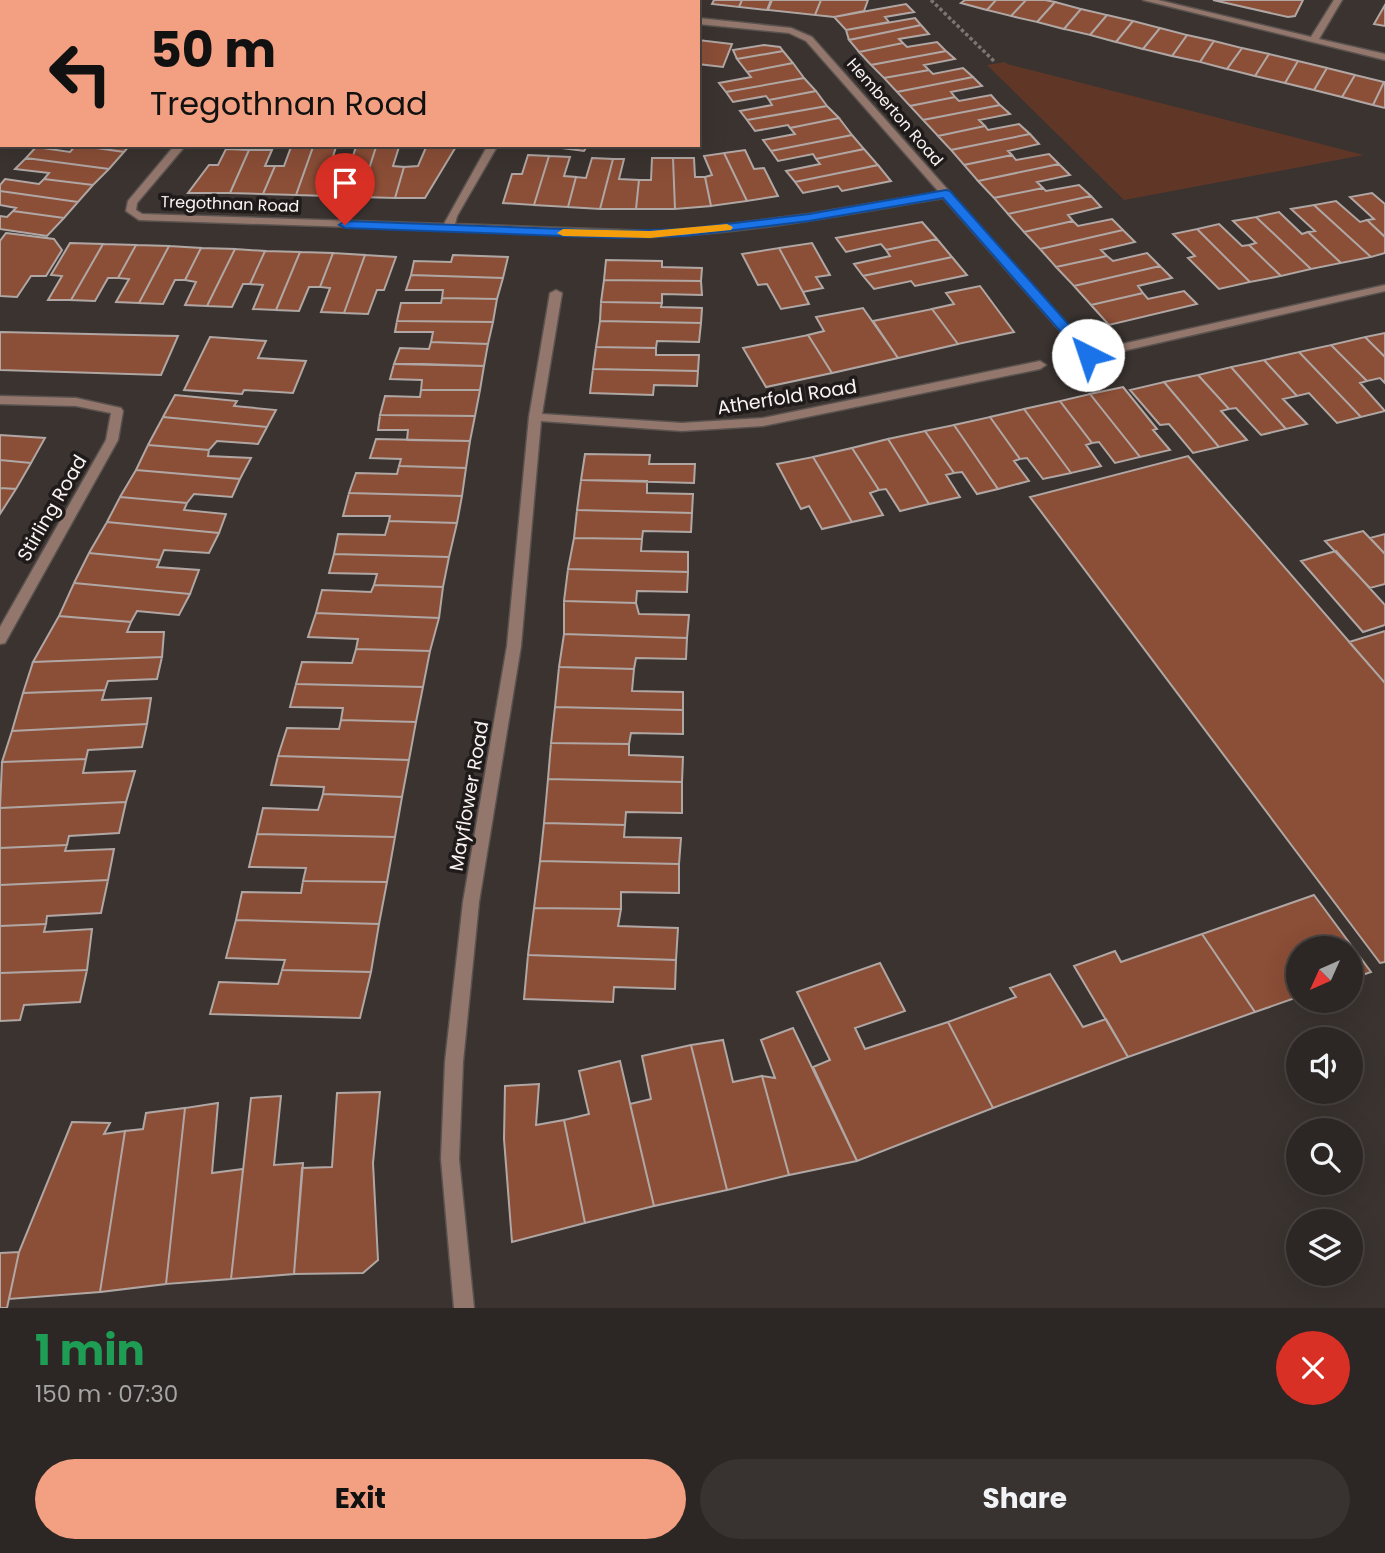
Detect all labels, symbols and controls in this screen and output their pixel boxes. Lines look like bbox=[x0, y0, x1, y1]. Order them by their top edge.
text: 50 m bbox=[150, 16, 276, 84]
icon: left bbox=[35, 28, 126, 119]
street label: Hemberton Road bbox=[842, 53, 948, 171]
text: Tregothnan Road bbox=[150, 81, 428, 126]
pin bbox=[315, 153, 375, 225]
icon: arrive bbox=[326, 164, 364, 202]
street label: Tregothnan Road bbox=[160, 190, 300, 218]
position arrow bbox=[1051, 318, 1125, 392]
street label: Atherfold Road bbox=[715, 373, 859, 421]
street label: Stirling Road bbox=[11, 450, 93, 566]
street label: Mayflower Road bbox=[443, 719, 495, 873]
north arrow bbox=[1286, 936, 1363, 1013]
map controls bbox=[1286, 936, 1363, 1286]
button: sound bbox=[1286, 1027, 1363, 1104]
button: search bbox=[1286, 1118, 1363, 1195]
button: layers bbox=[1286, 1209, 1363, 1286]
text: 1 min bbox=[35, 1321, 145, 1380]
button: close bbox=[1276, 1331, 1350, 1405]
text: 150 m · 07:30 bbox=[35, 1378, 178, 1410]
button: Exit bbox=[35, 1459, 686, 1539]
button: Share bbox=[700, 1459, 1350, 1539]

